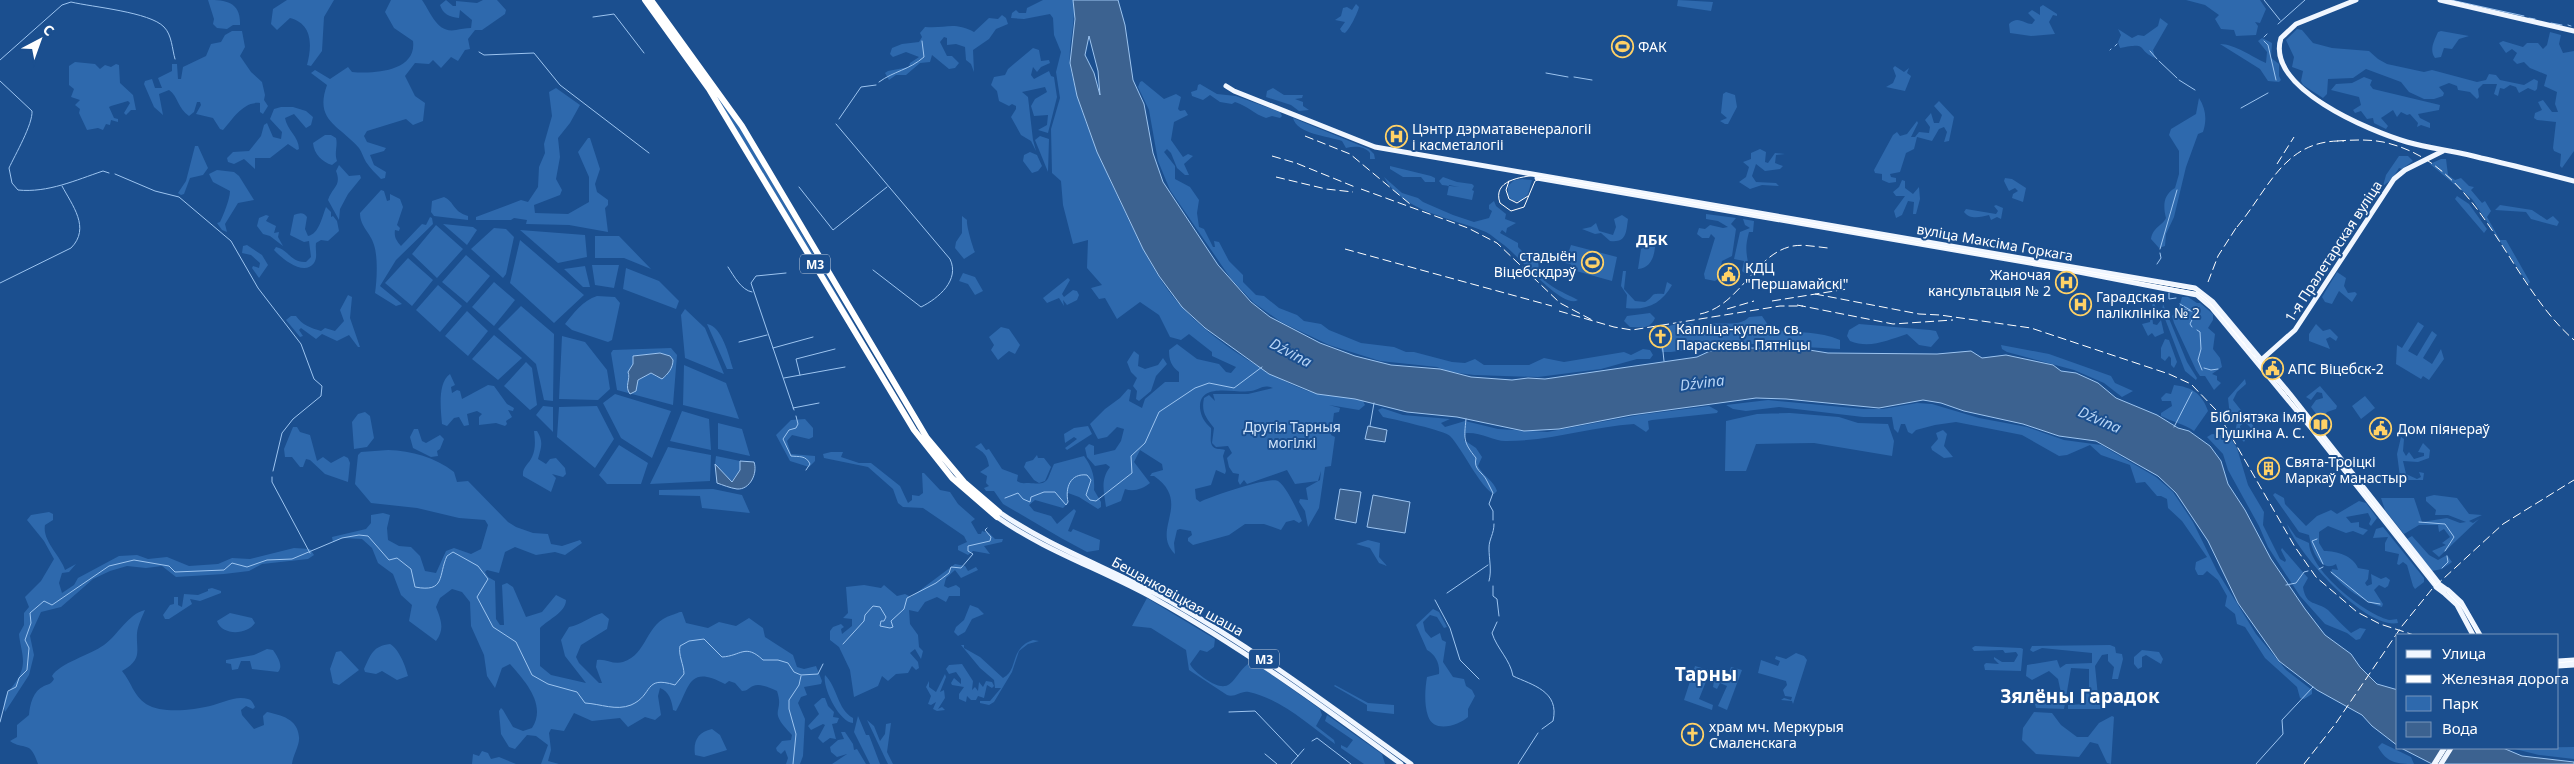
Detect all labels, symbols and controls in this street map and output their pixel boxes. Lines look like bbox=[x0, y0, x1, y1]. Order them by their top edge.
north arrow bbox=[15, 15, 65, 65]
text: С bbox=[39, 20, 58, 40]
sports icon: ФАК bbox=[1610, 34, 1634, 58]
place label: ФАК bbox=[1638, 37, 1667, 56]
place label: Цэнтр дэрматавенералогіі і касметалогіі bbox=[1412, 119, 1591, 154]
hospital icon: Цэнтр дэрматавенералогіі і касметалогіі bbox=[1384, 124, 1408, 148]
street label: 1-я Пралетарская вуліца bbox=[2280, 177, 2386, 325]
street label: вуліца Максіма Горкага bbox=[1915, 219, 2075, 265]
district label: ДБК bbox=[1636, 229, 1668, 249]
place label: стадыён Віцебскдрэў bbox=[1494, 246, 1577, 281]
sports icon: стадыён Віцебскдрэў bbox=[1580, 251, 1604, 275]
road number: М3 bbox=[800, 254, 830, 274]
place label: КДЦ "Першамайскі" bbox=[1745, 258, 1848, 293]
public building icon: КДЦ "Першамайскі" bbox=[1717, 263, 1741, 287]
place label: Жаночая кансультацыя № 2 bbox=[1928, 265, 2051, 300]
hospital icon: Жаночая кансультацыя № 2 bbox=[2055, 270, 2079, 294]
place label: Гарадская паліклініка № 2 bbox=[2096, 287, 2200, 322]
hospital icon: Гарадская паліклініка № 2 bbox=[2068, 292, 2092, 316]
place label: Капліца-купель св. Параскевы Пятніцы bbox=[1676, 319, 1811, 354]
church icon: Капліца-купель св. Параскевы Пятніцы bbox=[1648, 324, 1672, 348]
water label: Dźvina bbox=[1267, 333, 1316, 372]
public building icon: АПС Віцебск-2 bbox=[2260, 356, 2284, 380]
place label: АПС Віцебск-2 bbox=[2288, 359, 2384, 378]
water label: Dźvina bbox=[1679, 369, 1726, 395]
water label: Dźvina bbox=[2075, 401, 2125, 437]
place label: Бібліятэка імя Пушкіна А. С. bbox=[2210, 407, 2305, 442]
library icon: Бібліятэка імя Пушкіна А. С. bbox=[2309, 412, 2333, 436]
public building icon: Дом піянераў bbox=[2369, 416, 2393, 440]
park label: Другія Тарныя могілкі bbox=[1243, 417, 1341, 452]
place label: Дом піянераў bbox=[2397, 419, 2491, 438]
place label: Свята-Троіцкі Маркаў манастыр bbox=[2285, 452, 2407, 487]
building icon: Свята-Троіцкі Маркаў манастыр bbox=[2257, 457, 2281, 481]
street label: Бешанковіцкая шаша bbox=[1109, 552, 1247, 640]
legend bbox=[2396, 634, 2559, 749]
text: Улица bbox=[2442, 643, 2486, 663]
road number: М3 bbox=[1249, 650, 1279, 669]
district label: Тарны bbox=[1675, 661, 1737, 687]
text: Железная дорога bbox=[2442, 668, 2569, 688]
district label: Зялёны Гарадок bbox=[2000, 683, 2160, 709]
text: Парк bbox=[2442, 693, 2478, 713]
place label: храм мч. Меркурыя Смаленскага bbox=[1709, 717, 1844, 752]
text: Вода bbox=[2442, 718, 2478, 738]
church icon: храм мч. Меркурыя Смаленскага bbox=[1681, 722, 1705, 746]

